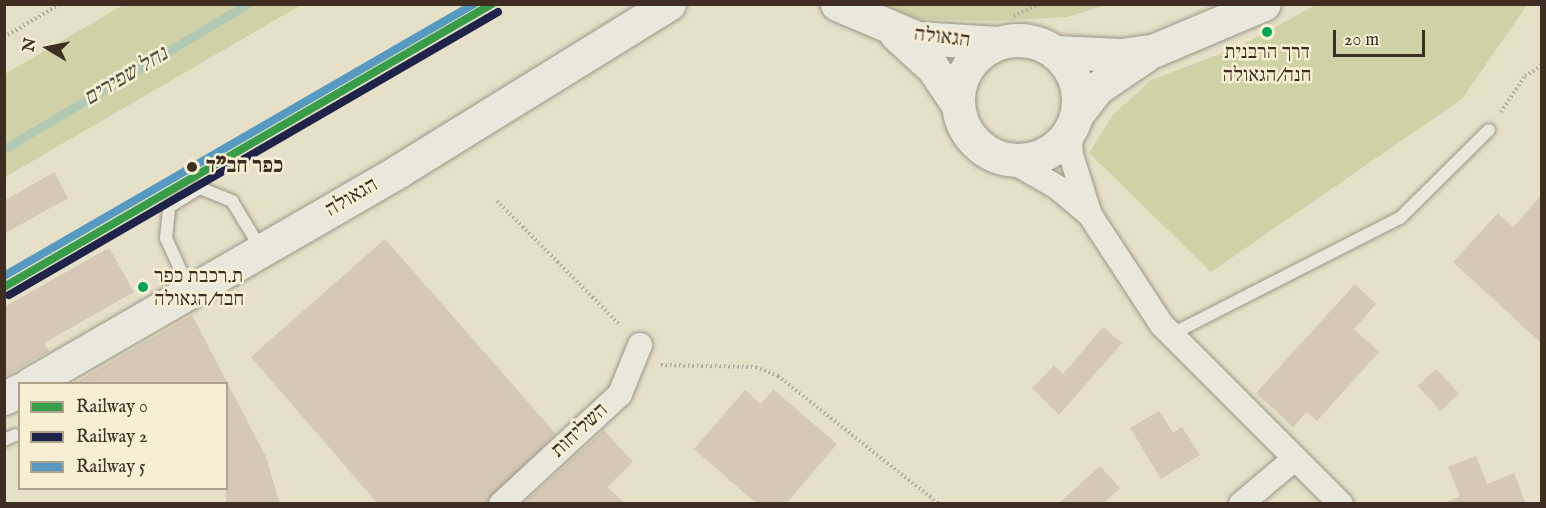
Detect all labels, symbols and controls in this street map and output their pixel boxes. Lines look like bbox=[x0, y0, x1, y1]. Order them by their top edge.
north arrow bbox=[18, 18, 78, 78]
scale bar bbox=[1336, 18, 1428, 56]
street label: הגאולה bbox=[912, 22, 972, 54]
marker: דרך הרבנית חנה/הגאולה bbox=[1261, 26, 1273, 38]
text: 20 m bbox=[1344, 29, 1379, 52]
text: N bbox=[19, 36, 41, 53]
place label: דרך הרבנית חנה/הגאולה bbox=[1223, 41, 1311, 88]
water label: נחל שפירים bbox=[79, 42, 173, 112]
place label: כפר חב"ד bbox=[206, 154, 283, 180]
marker: כפר חב"ד bbox=[183, 158, 201, 176]
street label: הגאולה bbox=[321, 173, 383, 223]
place label: ת.רכבת כפר חבד/הגאולה bbox=[154, 264, 244, 311]
marker: ת.רכבת כפר חבד/הגאולה bbox=[137, 281, 149, 293]
legend bbox=[18, 382, 228, 490]
text: Railway 0 bbox=[76, 396, 148, 419]
street label: השליחות bbox=[546, 398, 614, 464]
text: Railway 2 bbox=[76, 426, 147, 449]
text: Railway 5 bbox=[76, 456, 146, 479]

